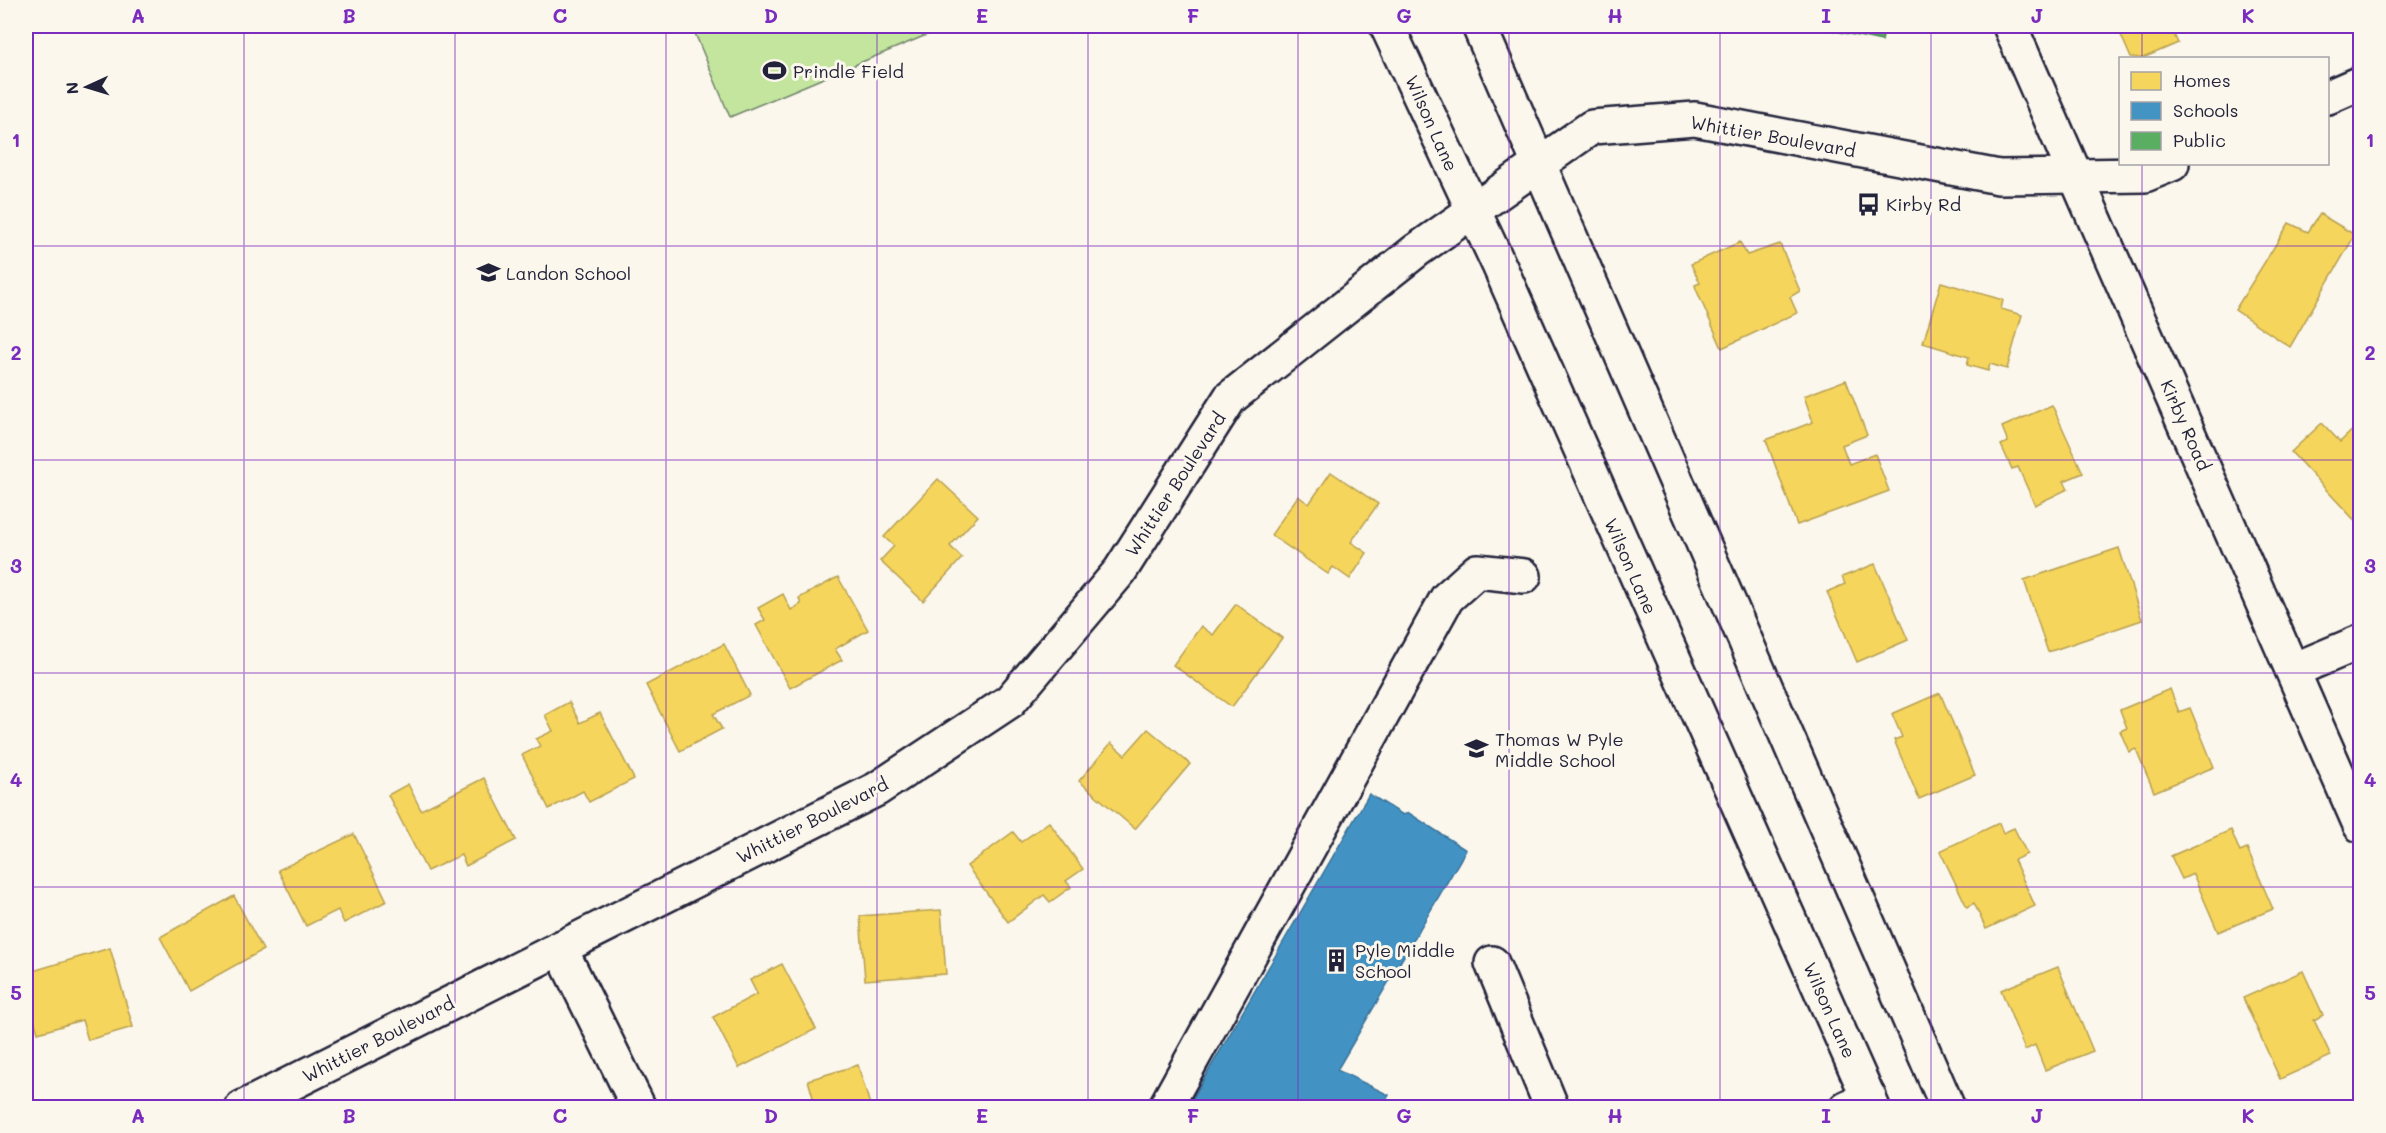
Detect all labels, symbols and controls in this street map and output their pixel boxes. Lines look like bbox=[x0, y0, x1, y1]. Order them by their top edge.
text: A bbox=[131, 2, 145, 28]
text: B bbox=[342, 2, 356, 28]
text: C bbox=[553, 2, 568, 28]
text: D bbox=[764, 2, 778, 28]
text: E bbox=[976, 2, 988, 28]
text: F bbox=[1187, 2, 1200, 28]
text: G bbox=[1396, 2, 1412, 28]
text: H bbox=[1607, 2, 1623, 28]
text: I bbox=[1821, 2, 1831, 28]
text: J bbox=[2030, 2, 2044, 28]
text: K bbox=[2241, 2, 2255, 28]
north arrow bbox=[57, 57, 117, 117]
legend bbox=[2119, 57, 2329, 165]
sports icon: Prindle Field bbox=[762, 58, 788, 84]
place label: Prindle Field bbox=[793, 59, 904, 83]
text: Homes bbox=[2173, 68, 2231, 92]
street label: Wilson Lane bbox=[1400, 71, 1464, 175]
text: N bbox=[61, 81, 82, 95]
text: Schools bbox=[2173, 98, 2238, 122]
street label: Whittier Boulevard bbox=[1689, 110, 1857, 162]
text: 1 bbox=[12, 126, 20, 152]
text: 1 bbox=[2366, 126, 2374, 152]
text: Public bbox=[2173, 128, 2226, 152]
bus stop icon: Kirby Rd bbox=[1855, 191, 1881, 217]
place label: Kirby Rd bbox=[1886, 192, 1961, 216]
school or university icon: Landon School bbox=[475, 260, 501, 286]
place label: Landon School bbox=[506, 261, 631, 285]
text: 2 bbox=[10, 339, 22, 365]
text: 2 bbox=[2364, 339, 2376, 365]
street label: Kirby Road bbox=[2155, 376, 2217, 474]
street label: Whittier Boulevard bbox=[1119, 407, 1231, 561]
street label: Wilson Lane bbox=[1599, 514, 1663, 618]
text: 3 bbox=[10, 552, 22, 578]
text: 3 bbox=[2364, 552, 2376, 578]
place label: Thomas W Pyle Middle School bbox=[1495, 727, 1624, 772]
school or university icon: Thomas W Pyle Middle School bbox=[1464, 736, 1490, 762]
text: 4 bbox=[10, 766, 23, 792]
text: 4 bbox=[2364, 766, 2377, 792]
street label: Whittier Boulevard bbox=[732, 771, 892, 869]
place label: Pyle Middle School bbox=[1355, 938, 1455, 983]
building icon: Pyle Middle School bbox=[1324, 947, 1350, 973]
street label: Wilson Lane bbox=[1798, 958, 1862, 1062]
text: 5 bbox=[10, 979, 22, 1005]
text: 5 bbox=[2364, 979, 2376, 1005]
street label: Whittier Boulevard bbox=[298, 990, 458, 1088]
text: A bbox=[131, 1102, 145, 1128]
text: B bbox=[342, 1102, 356, 1128]
text: C bbox=[553, 1102, 568, 1128]
text: D bbox=[764, 1102, 778, 1128]
text: E bbox=[976, 1102, 988, 1128]
text: F bbox=[1187, 1102, 1200, 1128]
text: G bbox=[1396, 1102, 1412, 1128]
text: H bbox=[1607, 1102, 1623, 1128]
text: I bbox=[1821, 1102, 1831, 1128]
text: J bbox=[2030, 1102, 2044, 1128]
text: K bbox=[2241, 1102, 2255, 1128]

